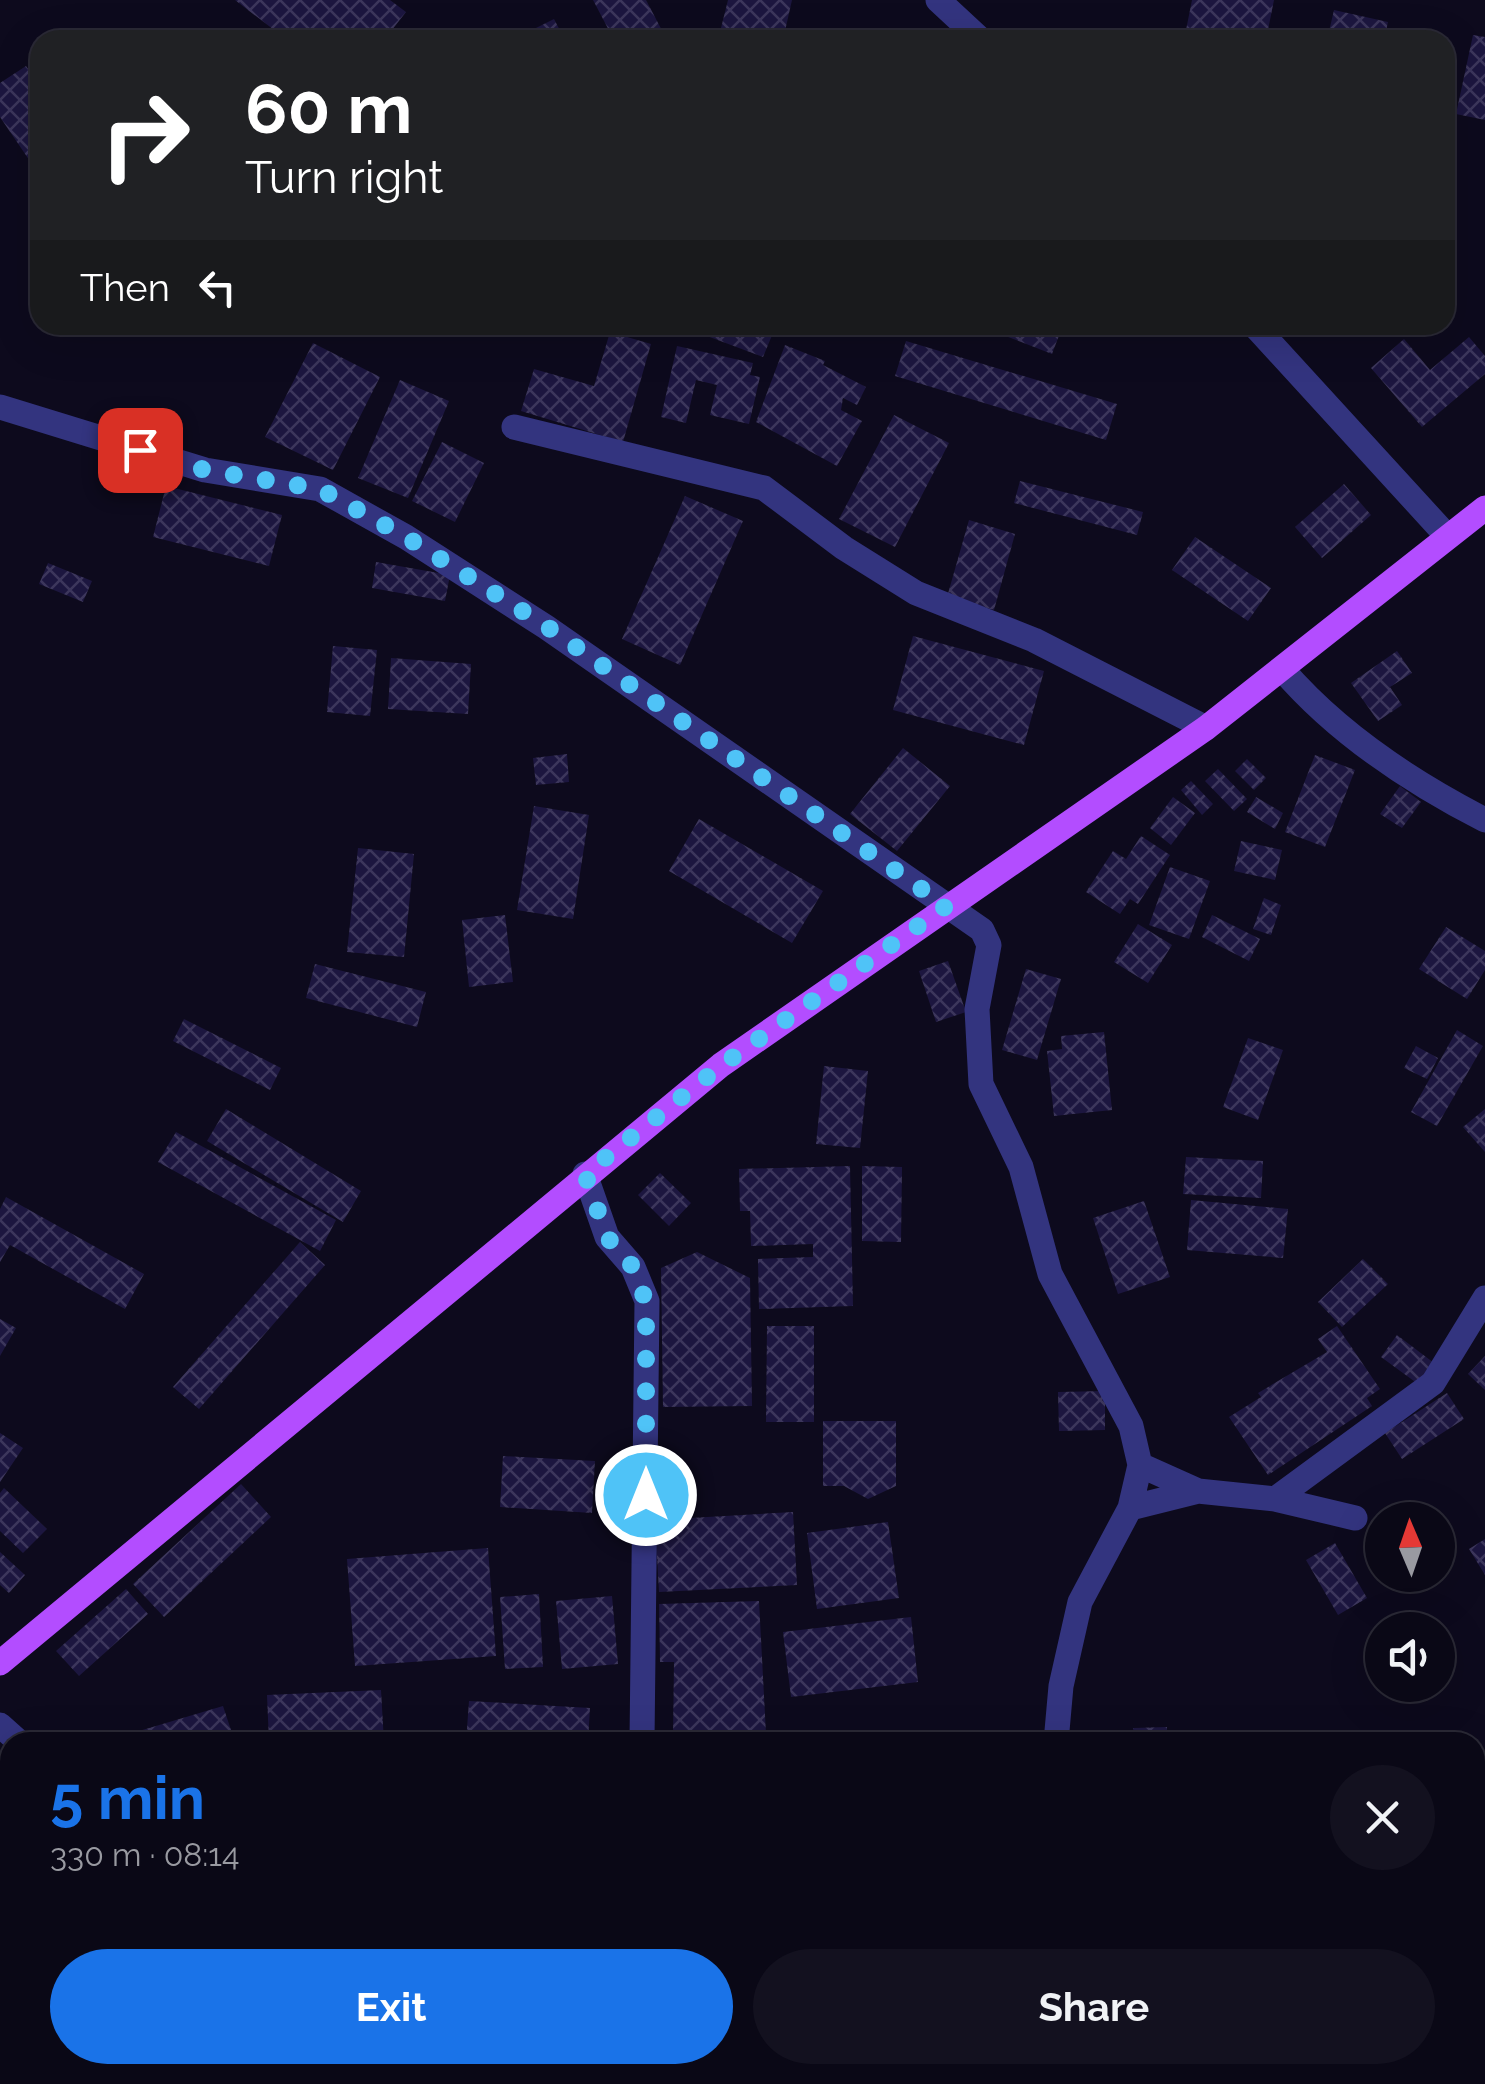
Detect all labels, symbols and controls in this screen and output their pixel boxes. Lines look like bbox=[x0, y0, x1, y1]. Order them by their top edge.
text: 60 m bbox=[245, 67, 412, 149]
icon: right bbox=[80, 70, 210, 200]
text: Turn right bbox=[245, 151, 443, 204]
icon: left bbox=[190, 260, 245, 315]
text: Then bbox=[80, 265, 170, 310]
pin bbox=[98, 408, 183, 493]
icon: arrive bbox=[113, 423, 168, 478]
position arrow bbox=[594, 1443, 698, 1547]
north arrow bbox=[1365, 1502, 1455, 1592]
map controls bbox=[1365, 1502, 1455, 1702]
button: sound bbox=[1365, 1612, 1455, 1702]
text: 5 min bbox=[50, 1763, 205, 1833]
button: close bbox=[1330, 1765, 1435, 1870]
text: 330 m · 08:14 bbox=[50, 1836, 239, 1873]
button: Exit bbox=[50, 1949, 733, 2064]
button: Share bbox=[753, 1949, 1435, 2064]

